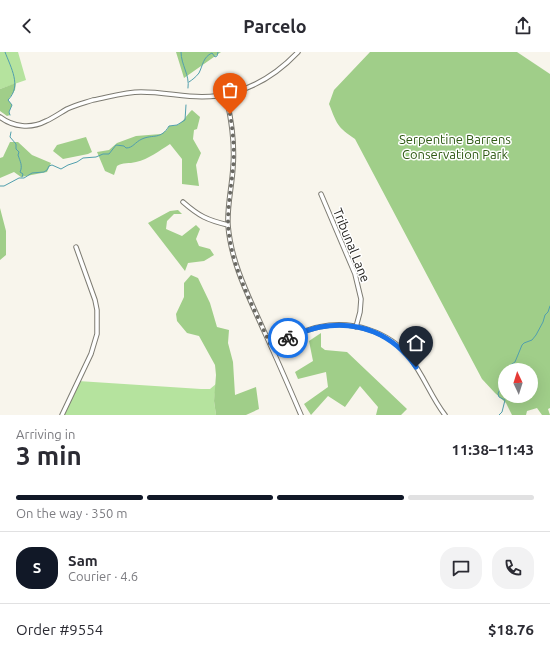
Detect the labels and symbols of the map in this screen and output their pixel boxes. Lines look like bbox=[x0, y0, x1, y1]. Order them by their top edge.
pin bbox=[213, 73, 247, 114]
park label: Serpentine Barrens Conservation Park bbox=[399, 132, 511, 161]
street label: Tribunal Lane bbox=[331, 206, 373, 284]
courier bbox=[268, 318, 308, 358]
pin bbox=[399, 326, 433, 367]
north arrow bbox=[498, 363, 538, 403]

